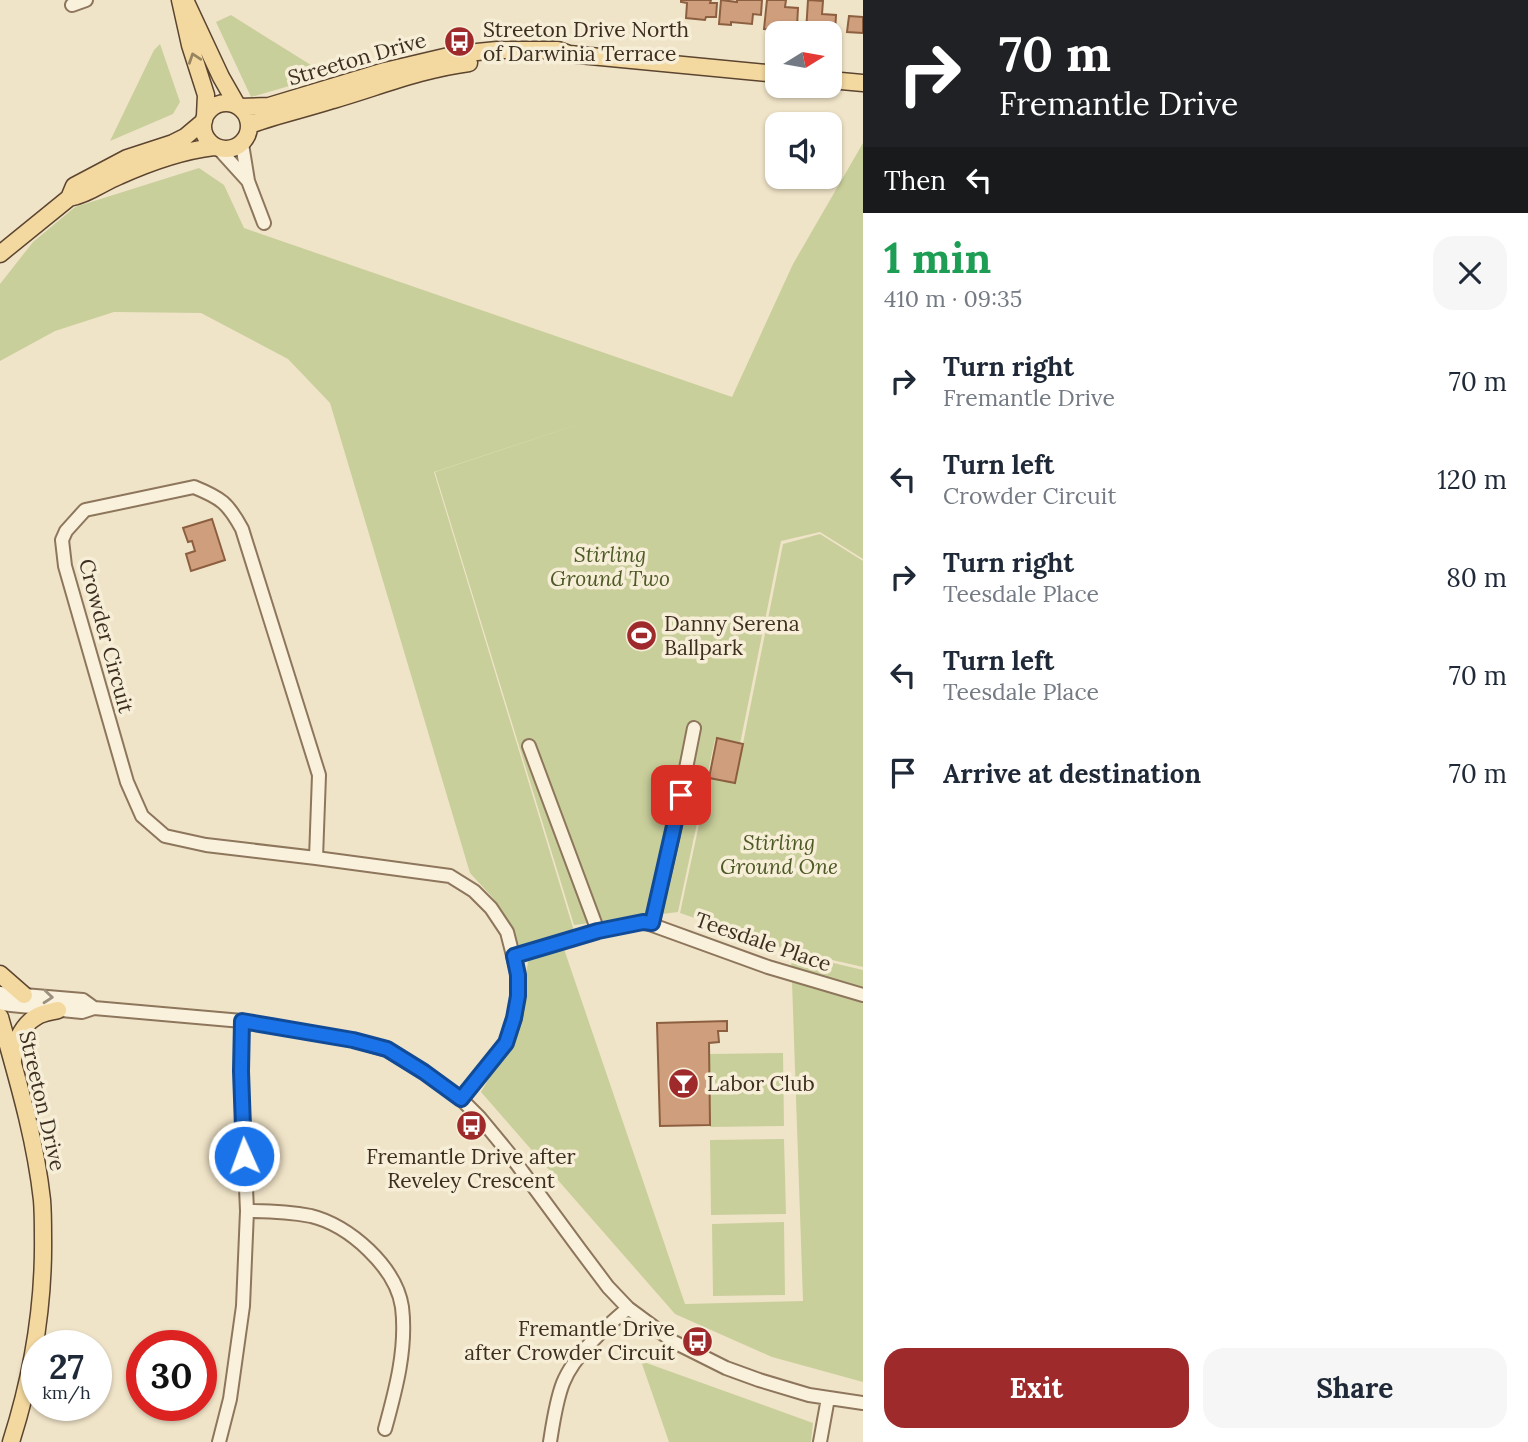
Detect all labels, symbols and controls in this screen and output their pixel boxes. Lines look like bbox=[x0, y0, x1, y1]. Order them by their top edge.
place label: Streeton Drive North of Darwinia Terrace bbox=[483, 16, 689, 67]
north arrow bbox=[765, 21, 842, 98]
map controls bbox=[765, 21, 842, 189]
text: 70 m bbox=[999, 22, 1111, 84]
bus stop icon: Streeton Drive North of Darwinia Terrace bbox=[443, 25, 477, 59]
street label: Streeton Drive bbox=[285, 26, 429, 91]
icon: right bbox=[884, 28, 975, 119]
one-way arrow bbox=[188, 52, 202, 65]
text: Fremantle Drive bbox=[999, 83, 1238, 124]
button: sound bbox=[765, 112, 842, 189]
icon: left bbox=[960, 161, 998, 199]
text: Then bbox=[884, 164, 946, 197]
text: 1 min bbox=[884, 231, 991, 285]
button: close bbox=[1433, 236, 1507, 310]
text: 410 m · 09:35 bbox=[884, 284, 1022, 313]
text: Turn right bbox=[943, 350, 1074, 383]
icon: right bbox=[884, 362, 922, 400]
text: 70 m bbox=[1449, 365, 1507, 398]
text: Fremantle Drive bbox=[943, 383, 1115, 412]
text: Turn left bbox=[943, 448, 1054, 481]
icon: left bbox=[884, 460, 922, 498]
text: 120 m bbox=[1437, 463, 1507, 496]
text: Crowder Circuit bbox=[943, 481, 1117, 510]
park label: Stirling Ground Two bbox=[550, 541, 670, 592]
text: Turn right bbox=[943, 546, 1074, 579]
street label: Crowder Circuit bbox=[73, 556, 140, 717]
icon: right bbox=[884, 558, 922, 596]
text: 80 m bbox=[1446, 561, 1507, 594]
text: Teesdale Place bbox=[943, 579, 1099, 608]
place label: Danny Serena Ballpark bbox=[664, 610, 800, 661]
sports icon: Danny Serena Ballpark bbox=[624, 619, 658, 653]
text: Turn left bbox=[943, 644, 1054, 677]
icon: left bbox=[884, 656, 922, 694]
text: 70 m bbox=[1449, 659, 1507, 692]
text: Teesdale Place bbox=[943, 677, 1099, 706]
icon: arrive bbox=[884, 754, 922, 792]
text: Arrive at destination bbox=[943, 757, 1201, 790]
text: 70 m bbox=[1449, 757, 1507, 790]
pin bbox=[651, 765, 711, 825]
icon: arrive bbox=[662, 776, 700, 814]
park label: Stirling Ground One bbox=[720, 829, 838, 880]
street label: Teesdale Place bbox=[691, 906, 835, 977]
one-way arrow bbox=[43, 989, 54, 1004]
street label: Streeton Drive bbox=[13, 1028, 72, 1173]
bar icon: Labor Club bbox=[667, 1067, 701, 1101]
place label: Labor Club bbox=[707, 1070, 815, 1097]
bus stop icon: Fremantle Drive after Reveley Crescent bbox=[454, 1108, 488, 1142]
position arrow bbox=[207, 1119, 281, 1193]
place label: Fremantle Drive after Reveley Crescent bbox=[366, 1143, 576, 1194]
place label: Fremantle Drive after Crowder Circuit bbox=[464, 1315, 676, 1366]
bus stop icon: Fremantle Drive after Crowder Circuit bbox=[681, 1324, 715, 1358]
speed limit sign: 30 bbox=[126, 1330, 217, 1421]
text: 27 bbox=[49, 1344, 84, 1389]
button: Exit bbox=[884, 1348, 1189, 1428]
button: Share bbox=[1203, 1348, 1507, 1428]
text: km/h bbox=[42, 1381, 91, 1404]

